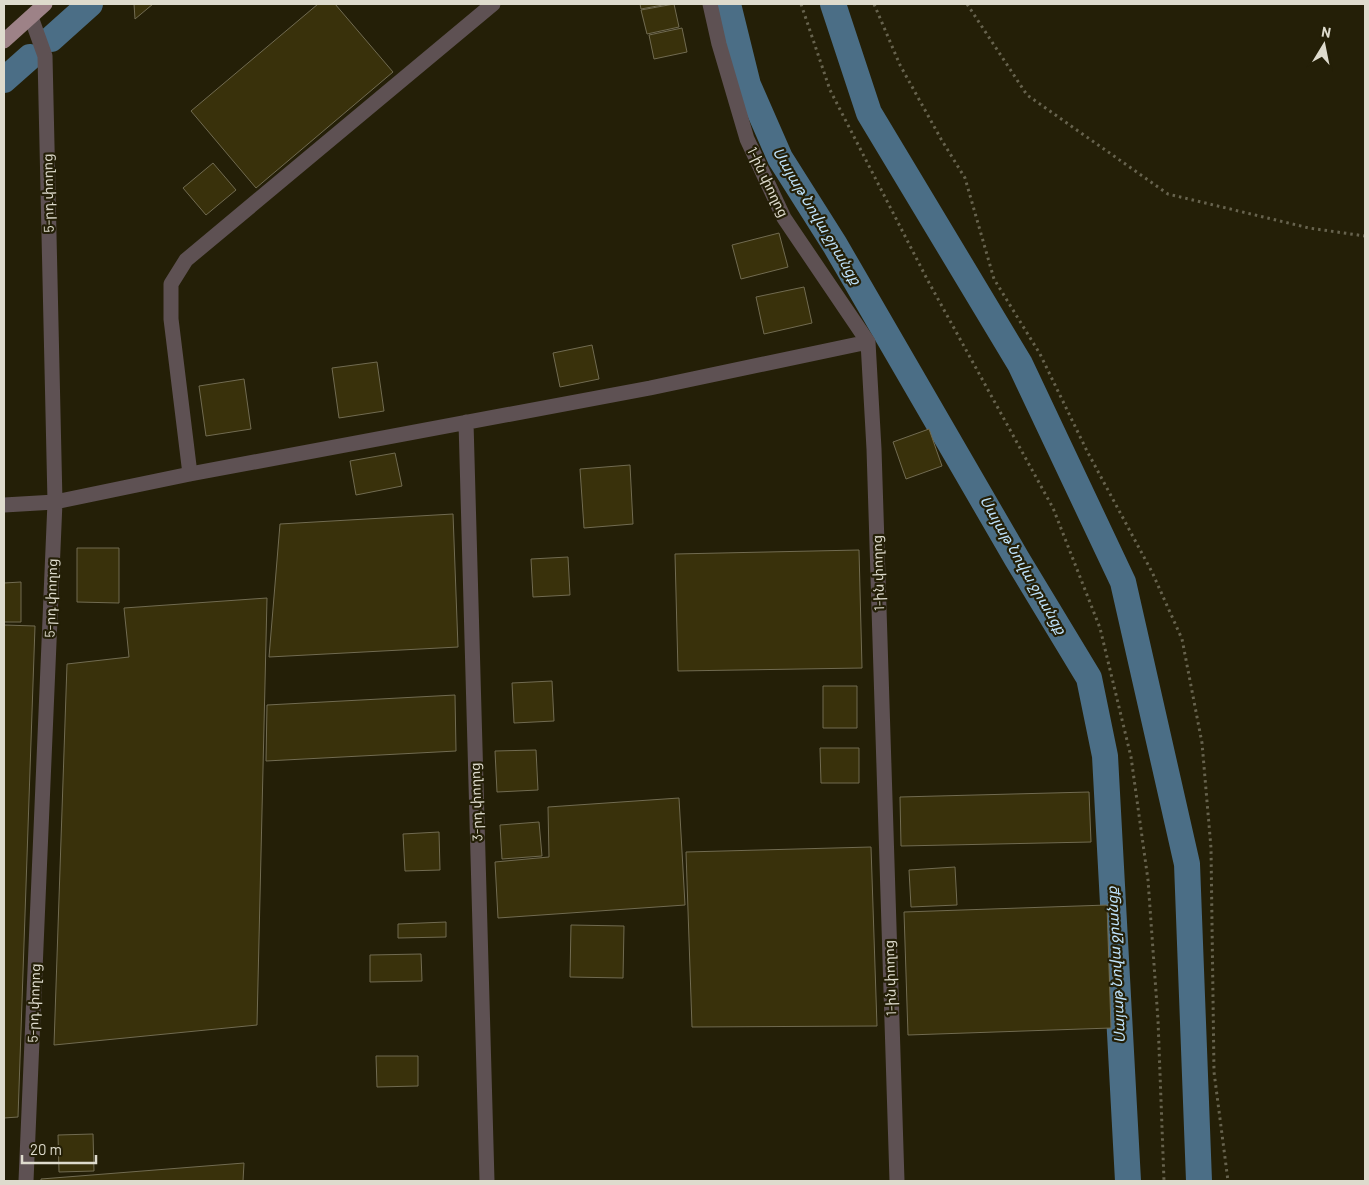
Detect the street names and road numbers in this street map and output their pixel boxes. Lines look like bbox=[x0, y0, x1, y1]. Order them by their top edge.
street label: 1-ին փողոց bbox=[744, 144, 793, 220]
street label: 5-րդ փողոց bbox=[38, 153, 57, 233]
street label: 1-ին փողոց bbox=[868, 535, 887, 611]
street label: 5-րդ փողոց bbox=[41, 558, 60, 638]
street label: 3-րդ փողոց bbox=[466, 762, 485, 842]
street label: 1-ին փողոց bbox=[880, 940, 899, 1016]
street label: 5-րդ փողոց bbox=[24, 963, 43, 1043]

